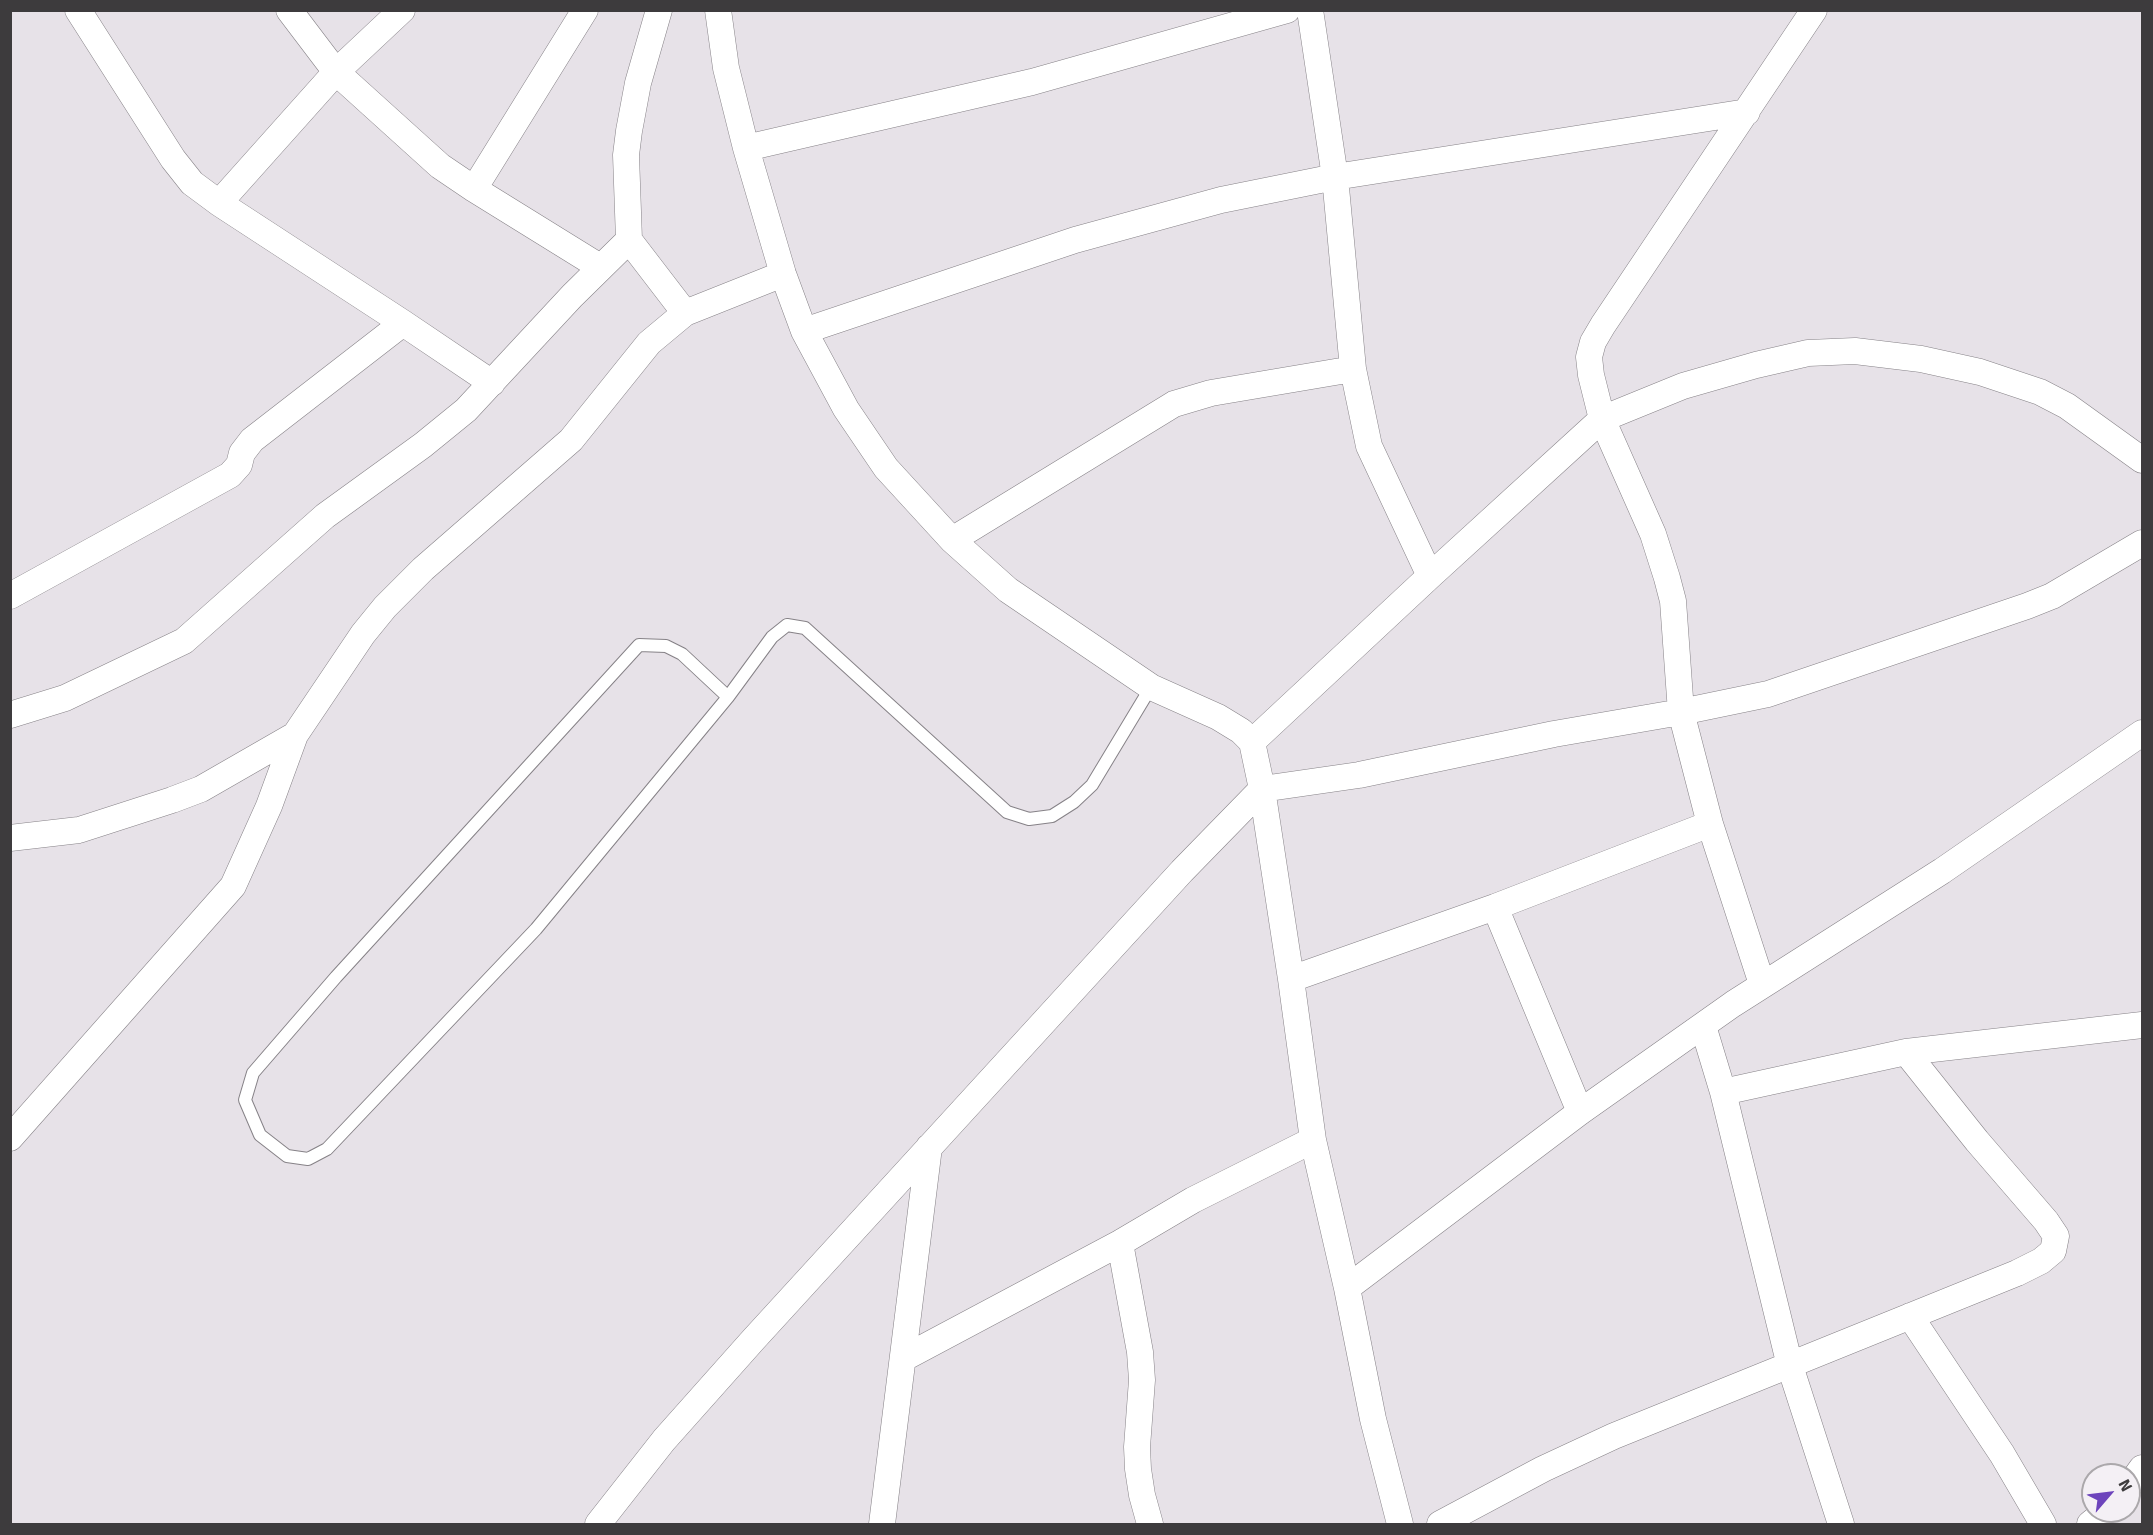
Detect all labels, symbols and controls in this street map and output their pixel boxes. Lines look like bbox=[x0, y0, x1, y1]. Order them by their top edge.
north arrow bbox=[2081, 1463, 2141, 1523]
text: N bbox=[2114, 1476, 2137, 1495]

